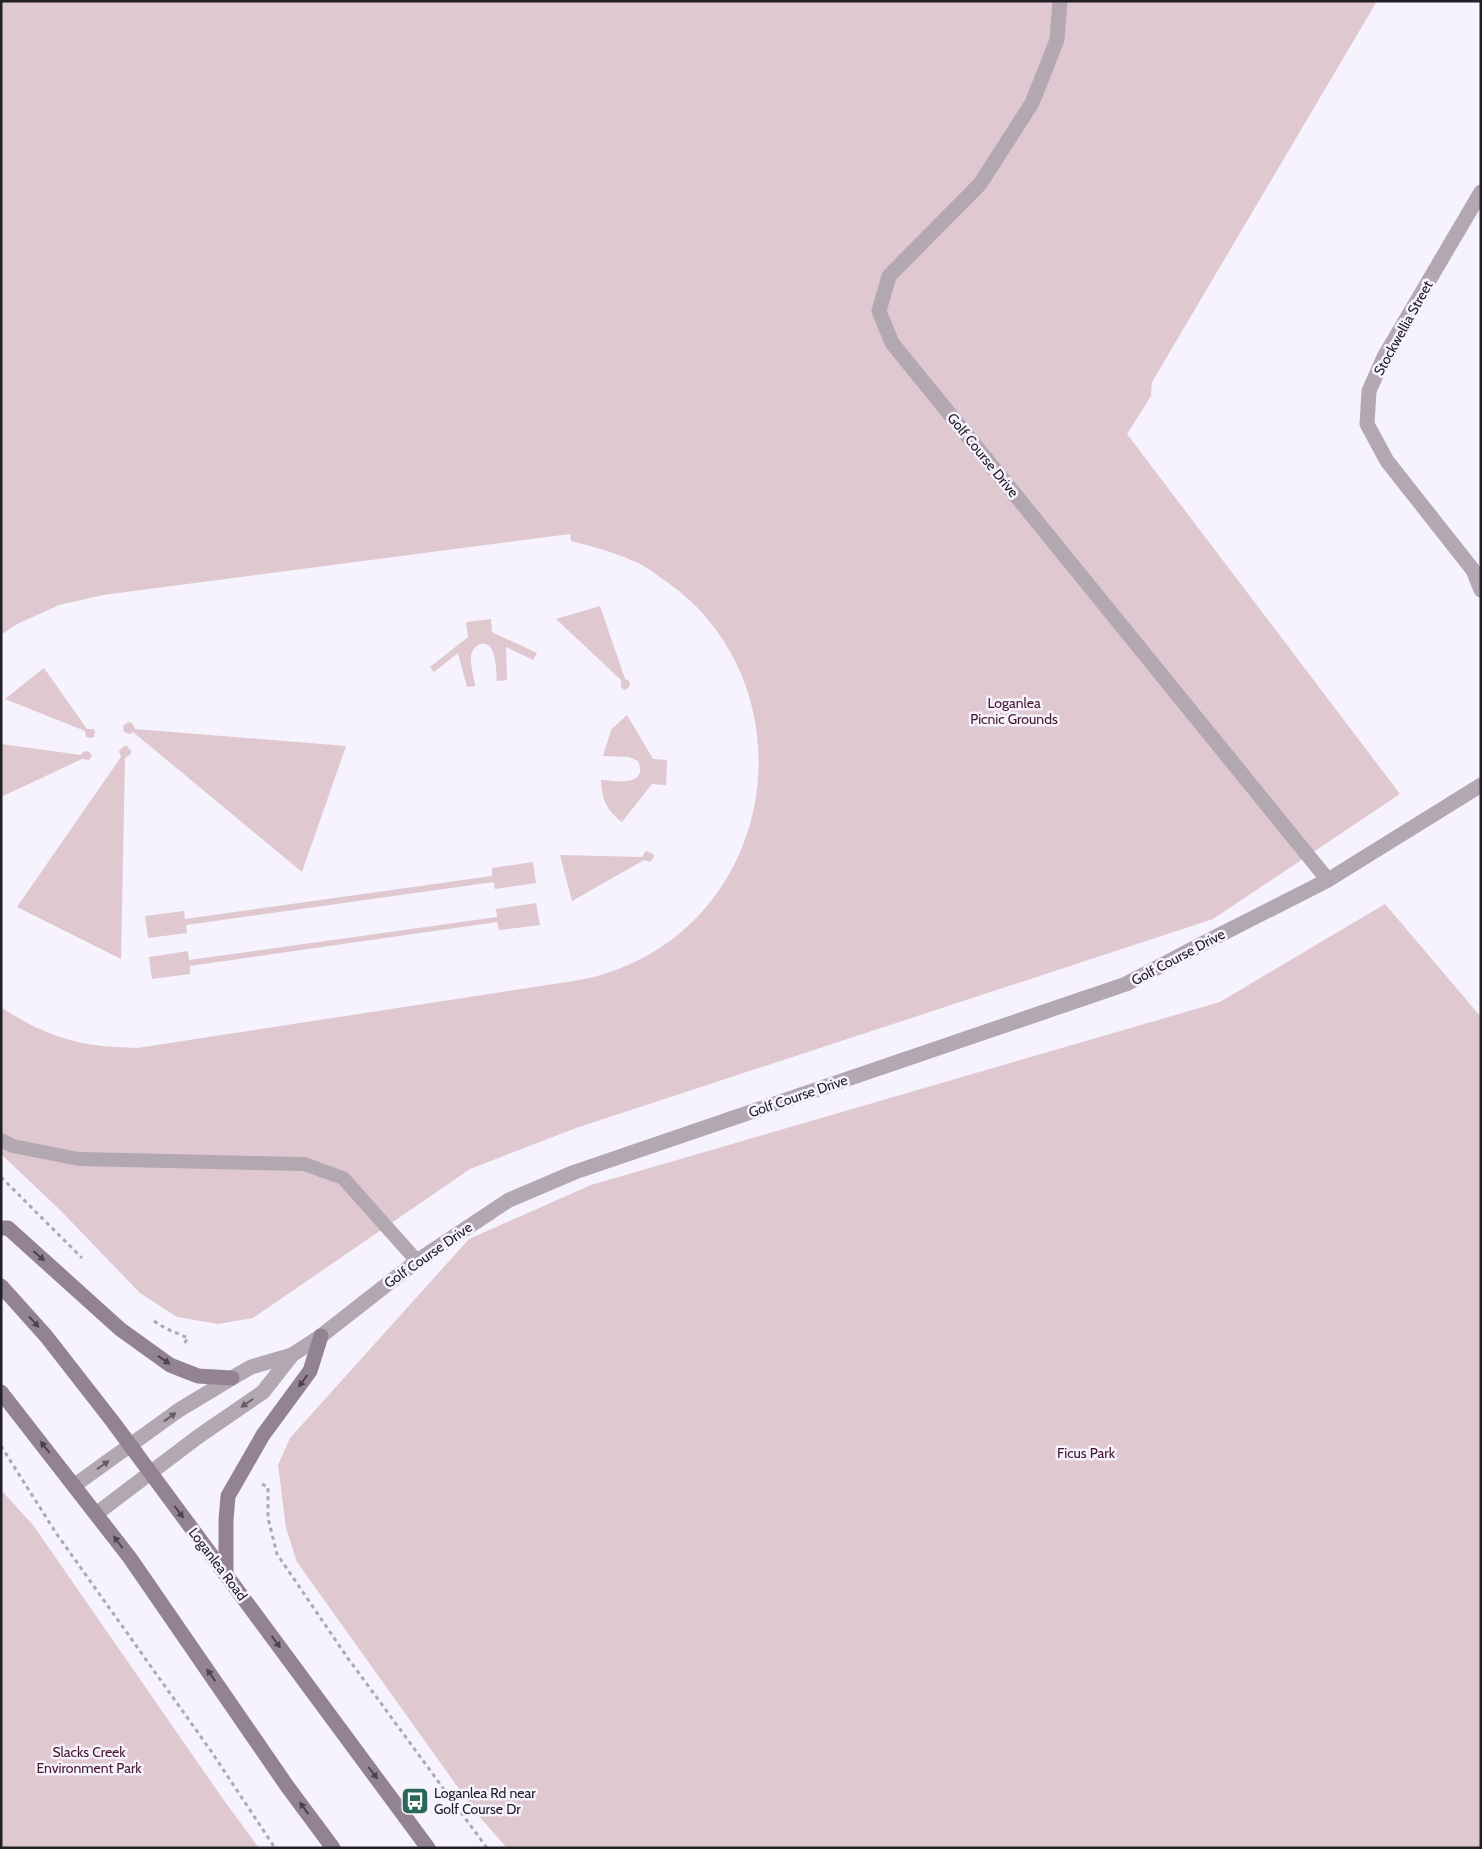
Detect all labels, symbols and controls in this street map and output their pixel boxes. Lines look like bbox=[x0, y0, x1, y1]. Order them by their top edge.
street label: Stockwellia Street bbox=[1370, 277, 1437, 379]
street label: Golf Course Drive bbox=[943, 409, 1023, 501]
park label: Loganlea Picnic Grounds bbox=[970, 694, 1058, 728]
street label: Golf Course Drive bbox=[1128, 925, 1228, 989]
street label: Golf Course Drive bbox=[746, 1071, 850, 1121]
street label: Golf Course Drive bbox=[380, 1218, 476, 1292]
one-way arrow bbox=[33, 1250, 45, 1262]
one-way arrow bbox=[28, 1316, 40, 1328]
one-way arrow bbox=[157, 1355, 170, 1365]
one-way arrow bbox=[298, 1374, 308, 1388]
one-way arrow bbox=[240, 1398, 254, 1408]
one-way arrow bbox=[163, 1412, 177, 1422]
one-way arrow bbox=[40, 1440, 50, 1454]
park label: Ficus Park bbox=[1057, 1444, 1116, 1462]
one-way arrow bbox=[96, 1461, 109, 1471]
one-way arrow bbox=[174, 1505, 184, 1519]
street label: Loganlea Road bbox=[185, 1524, 251, 1604]
one-way arrow bbox=[112, 1536, 123, 1549]
one-way arrow bbox=[271, 1636, 281, 1649]
one-way arrow bbox=[206, 1668, 216, 1682]
park label: Slacks Creek Environment Park bbox=[36, 1743, 142, 1777]
one-way arrow bbox=[367, 1766, 378, 1779]
place label: Loganlea Rd near Golf Course Dr bbox=[434, 1784, 536, 1818]
bus stop icon: Loganlea Rd near Golf Course Dr bbox=[400, 1786, 430, 1816]
one-way arrow bbox=[299, 1801, 309, 1815]

